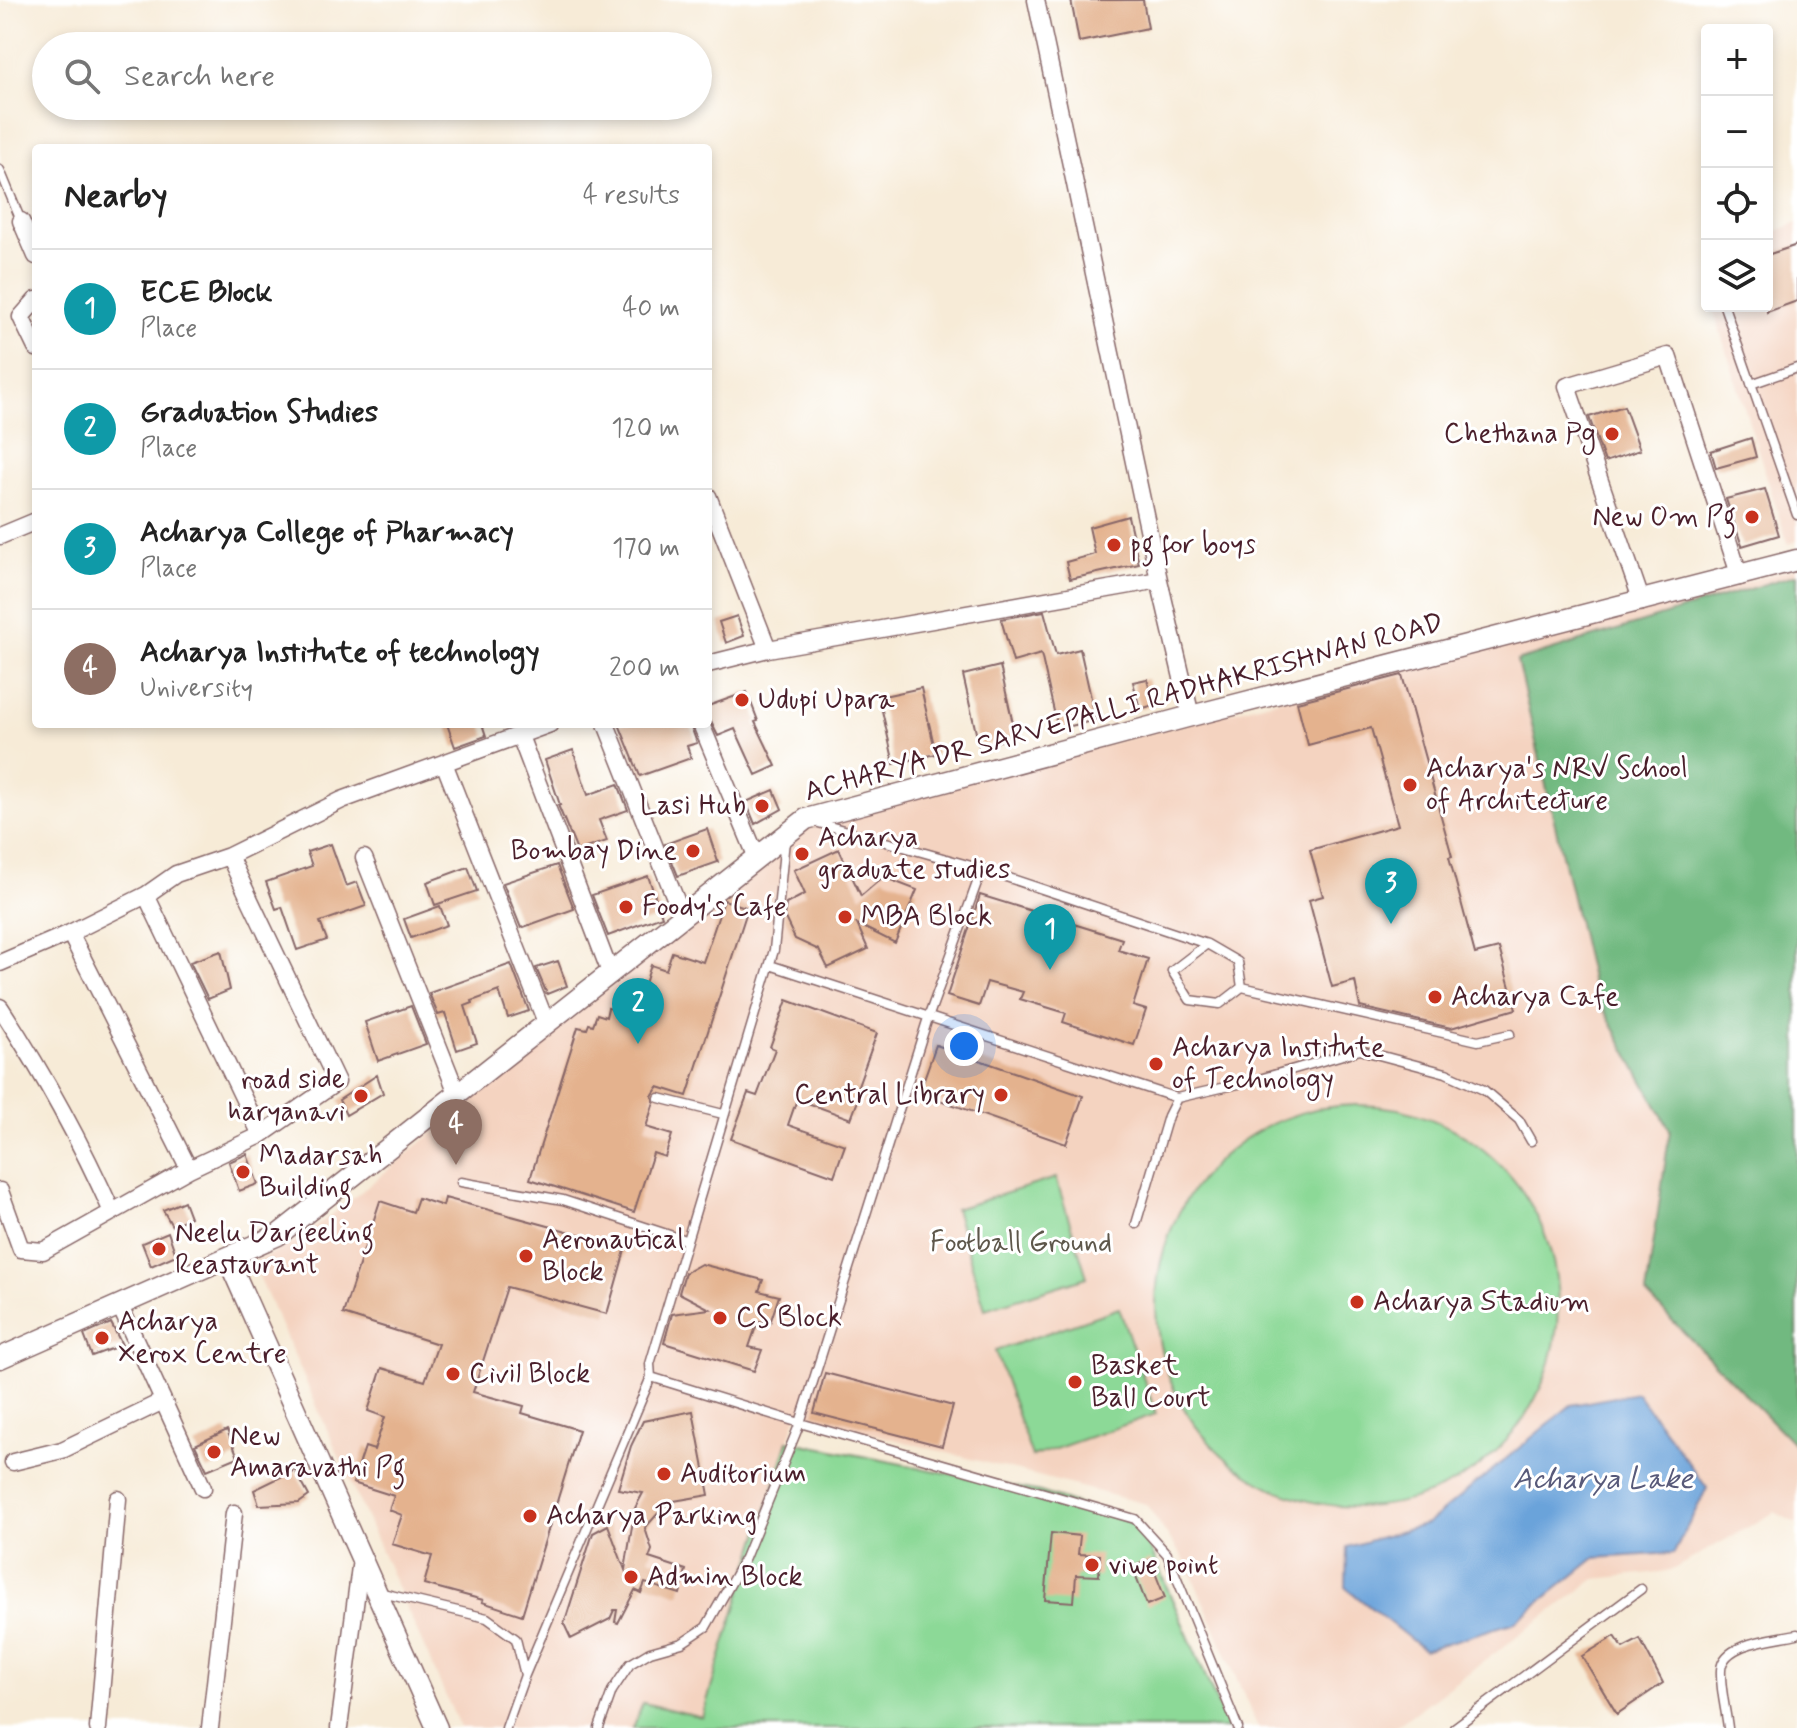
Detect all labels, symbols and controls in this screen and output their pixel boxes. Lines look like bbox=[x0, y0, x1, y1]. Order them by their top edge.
map controls bbox=[1701, 24, 1773, 312]
button: + bbox=[1701, 24, 1773, 96]
search box bbox=[32, 32, 712, 120]
icon: search bbox=[60, 54, 104, 98]
text: Search here bbox=[124, 57, 275, 96]
button: − bbox=[1701, 96, 1773, 168]
button: locate bbox=[1701, 168, 1773, 240]
text: Nearby bbox=[64, 174, 168, 219]
text: 4 results bbox=[583, 179, 680, 213]
button: layers bbox=[1701, 240, 1773, 312]
text: ECE Block bbox=[140, 273, 272, 312]
text: 1 bbox=[84, 292, 96, 326]
text: 40 m bbox=[622, 292, 680, 326]
text: Place bbox=[140, 312, 197, 346]
text: Graduation Studies bbox=[140, 393, 378, 432]
text: 2 bbox=[84, 412, 96, 446]
text: 120 m bbox=[611, 412, 680, 446]
place label: Chethana Pg bbox=[1444, 416, 1596, 455]
marker: Chethana Pg bbox=[1603, 425, 1621, 443]
text: Place bbox=[140, 432, 197, 466]
place label: New Om Pg bbox=[1592, 499, 1736, 539]
marker: New Om Pg bbox=[1743, 508, 1761, 526]
text: Acharya College of Pharmacy bbox=[140, 513, 514, 552]
place label: pg for boys bbox=[1130, 527, 1256, 567]
text: 3 bbox=[84, 532, 96, 566]
text: 170 m bbox=[612, 532, 680, 566]
marker: pg for boys bbox=[1105, 536, 1123, 554]
text: Place bbox=[140, 552, 197, 586]
street label: ACHARYA DR SARVEPALLI RADHAKRISHNAN ROAD bbox=[801, 605, 1447, 811]
text: Acharya Institute of technology bbox=[140, 633, 540, 672]
text: 4 bbox=[82, 652, 98, 686]
text: 200 m bbox=[609, 652, 680, 686]
text: University bbox=[140, 672, 253, 706]
place label: Udupi Upara bbox=[758, 682, 895, 719]
marker: Udupi Upara bbox=[733, 691, 751, 709]
place label: Acharya's NRV School of Architecture bbox=[1426, 751, 1688, 820]
marker: Acharya's NRV School of Architecture bbox=[1401, 776, 1419, 794]
place label: Lasi Hub bbox=[640, 788, 746, 825]
marker: Lasi Hub bbox=[753, 797, 771, 815]
place label: Acharya graduate studies bbox=[818, 820, 1010, 889]
place label: Bombay Dine bbox=[511, 833, 677, 870]
marker: Bombay Dine bbox=[684, 842, 702, 860]
marker: Acharya graduate studies bbox=[793, 845, 811, 863]
pin: 3 bbox=[1365, 858, 1417, 924]
place label: Foody's Cafe bbox=[642, 889, 787, 926]
marker: Foody's Cafe bbox=[617, 898, 635, 916]
place label: MBA Block bbox=[861, 899, 992, 936]
pin: 1 bbox=[1024, 904, 1076, 970]
marker: MBA Block bbox=[836, 908, 854, 926]
pin: 2 bbox=[612, 978, 664, 1044]
place label: Acharya Cafe bbox=[1451, 979, 1619, 1016]
marker: Acharya Cafe bbox=[1426, 988, 1444, 1006]
your location bbox=[944, 1026, 984, 1066]
place label: Acharya Institute of Technology bbox=[1172, 1030, 1385, 1101]
marker: Acharya Institute of Technology bbox=[1147, 1055, 1165, 1073]
place label: road side haryanavi bbox=[228, 1062, 345, 1131]
place label: Central Library bbox=[794, 1077, 985, 1114]
marker: Central Library bbox=[992, 1086, 1010, 1104]
marker: road side haryanavi bbox=[352, 1087, 370, 1105]
pin: 4 bbox=[430, 1099, 482, 1165]
place label: Madarsah Building bbox=[259, 1138, 383, 1210]
marker: Madarsah Building bbox=[234, 1163, 252, 1181]
place label: Neelu Darjeeling Reastaurant bbox=[175, 1215, 374, 1284]
place label: Aeronautical Block bbox=[542, 1222, 684, 1291]
park label: Football Ground bbox=[930, 1225, 1112, 1262]
marker: Neelu Darjeeling Reastaurant bbox=[150, 1240, 168, 1258]
marker: Aeronautical Block bbox=[517, 1247, 535, 1265]
place label: Acharya Stadium bbox=[1373, 1284, 1590, 1321]
marker: Acharya Stadium bbox=[1348, 1293, 1366, 1311]
place label: CS Block bbox=[736, 1300, 842, 1337]
place label: Acharya Xerox Centre bbox=[118, 1304, 287, 1373]
marker: CS Block bbox=[711, 1309, 729, 1327]
marker: Acharya Xerox Centre bbox=[93, 1329, 111, 1347]
place label: Basket Ball Court bbox=[1091, 1348, 1210, 1417]
place label: Civil Block bbox=[469, 1356, 590, 1393]
marker: Civil Block bbox=[444, 1365, 462, 1383]
marker: Basket Ball Court bbox=[1066, 1373, 1084, 1391]
place label: New Amaravathi Pg bbox=[230, 1418, 405, 1490]
marker: New Amaravathi Pg bbox=[205, 1443, 223, 1461]
place label: Auditorium bbox=[680, 1456, 806, 1493]
water label: Acharya Lake bbox=[1513, 1460, 1694, 1499]
marker: Auditorium bbox=[655, 1465, 673, 1483]
place label: Acharya Parking bbox=[546, 1498, 757, 1535]
marker: Acharya Parking bbox=[521, 1507, 539, 1525]
place label: viwe point bbox=[1108, 1547, 1219, 1584]
marker: viwe point bbox=[1083, 1556, 1101, 1574]
place label: Admin Block bbox=[647, 1559, 803, 1596]
marker: Admin Block bbox=[622, 1568, 640, 1586]

